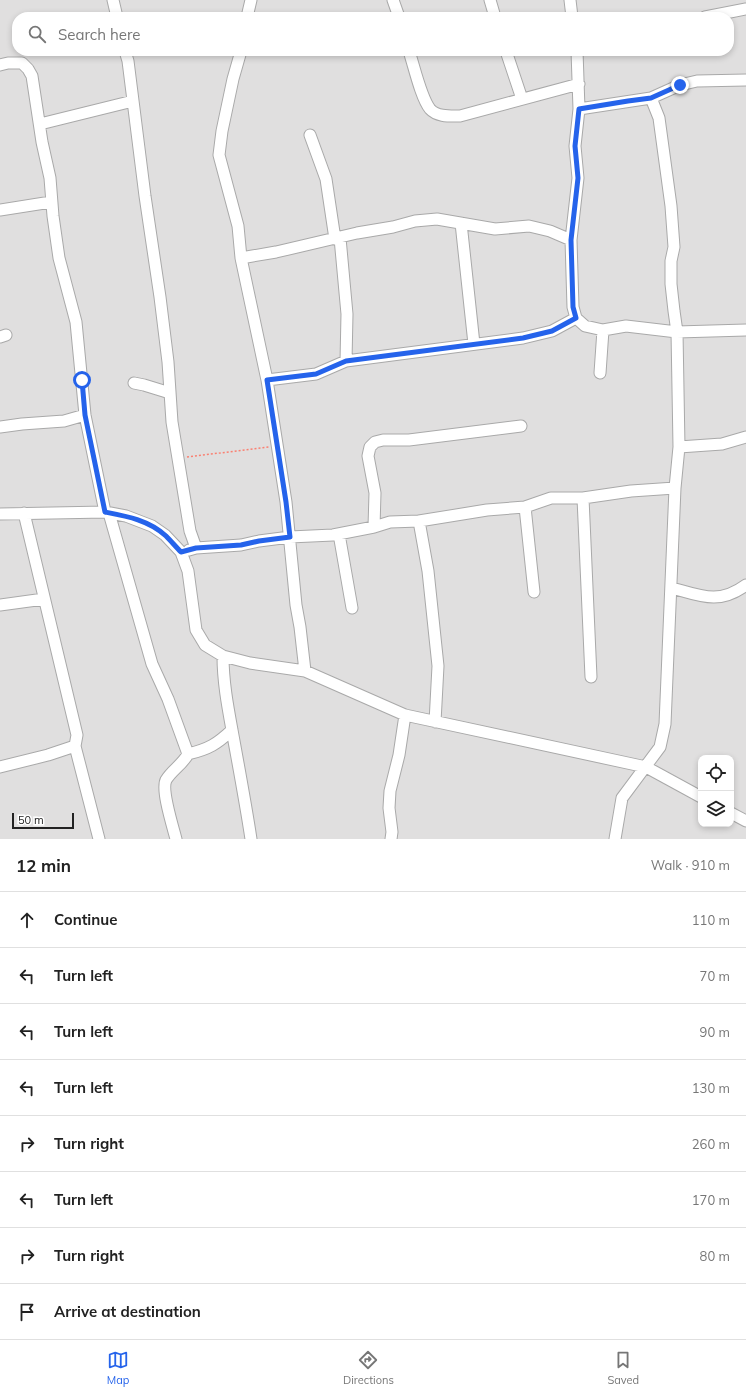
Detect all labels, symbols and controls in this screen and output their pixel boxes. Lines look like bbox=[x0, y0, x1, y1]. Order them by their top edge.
search box bbox=[12, 12, 734, 56]
icon: search bbox=[26, 23, 48, 45]
text: Search here bbox=[58, 25, 140, 44]
route end bbox=[671, 76, 689, 94]
route start bbox=[73, 371, 91, 389]
map controls bbox=[698, 755, 734, 827]
button: locate bbox=[698, 755, 734, 791]
button: layers bbox=[698, 791, 734, 827]
scale bar bbox=[12, 811, 74, 830]
text: 50 m bbox=[18, 813, 44, 827]
text: 12 min bbox=[16, 855, 71, 876]
text: Walk · 910 m bbox=[651, 857, 730, 873]
icon: ahead bbox=[16, 909, 38, 931]
text: Continue bbox=[54, 910, 117, 929]
text: 110 m bbox=[692, 912, 730, 928]
icon: left bbox=[16, 965, 38, 987]
text: Turn left bbox=[54, 966, 113, 985]
text: 70 m bbox=[700, 968, 730, 984]
icon: left bbox=[16, 1021, 38, 1043]
text: Turn left bbox=[54, 1022, 113, 1041]
text: 90 m bbox=[700, 1024, 730, 1040]
icon: left bbox=[16, 1077, 38, 1099]
text: Turn left bbox=[54, 1078, 113, 1097]
text: 130 m bbox=[692, 1080, 730, 1096]
icon: right bbox=[16, 1133, 38, 1155]
text: Turn right bbox=[54, 1134, 124, 1153]
text: 260 m bbox=[692, 1136, 730, 1152]
icon: left bbox=[16, 1189, 38, 1211]
text: Turn left bbox=[54, 1190, 113, 1209]
text: 170 m bbox=[692, 1192, 730, 1208]
icon: right bbox=[16, 1245, 38, 1267]
text: Turn right bbox=[54, 1246, 124, 1265]
text: 80 m bbox=[700, 1248, 730, 1264]
icon: arrive bbox=[16, 1301, 38, 1323]
text: Arrive at destination bbox=[54, 1302, 201, 1321]
tab: Map bbox=[107, 1349, 129, 1387]
tab: Directions bbox=[343, 1349, 394, 1387]
tab: Saved bbox=[607, 1349, 639, 1387]

